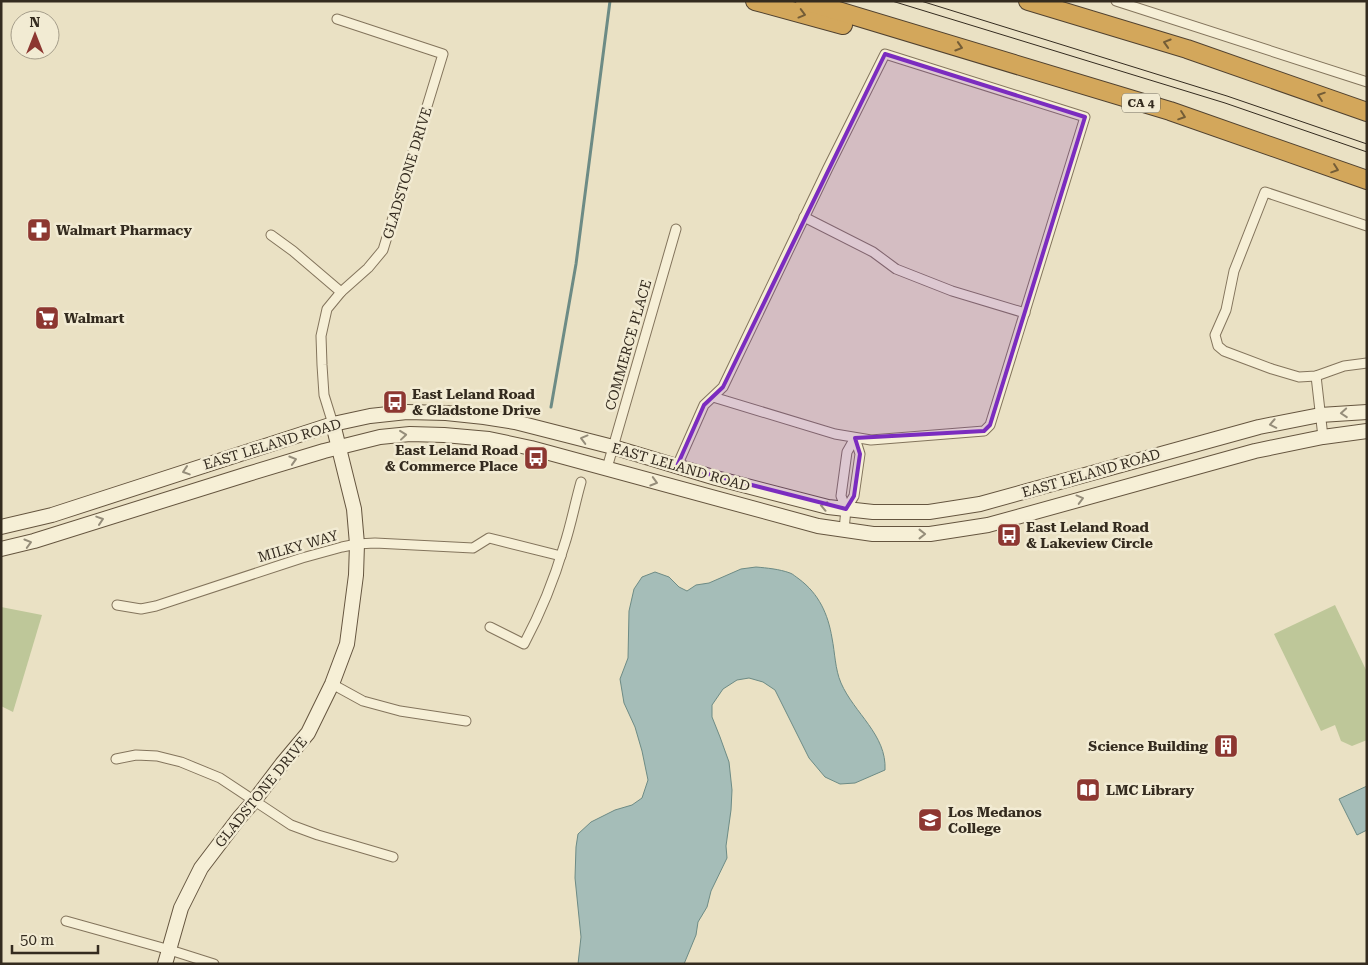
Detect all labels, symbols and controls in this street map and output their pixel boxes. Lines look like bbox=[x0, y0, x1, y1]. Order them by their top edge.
one-way arrow bbox=[798, 8, 806, 18]
north arrow bbox=[10, 10, 60, 60]
text: N bbox=[30, 14, 41, 30]
one-way arrow bbox=[1163, 38, 1172, 48]
one-way arrow bbox=[955, 42, 963, 52]
one-way arrow bbox=[1317, 92, 1325, 102]
road number: CA 4 bbox=[1122, 94, 1160, 112]
street label: GLADSTONE DRIVE bbox=[379, 105, 435, 241]
one-way arrow bbox=[1177, 110, 1185, 120]
one-way arrow bbox=[1330, 163, 1339, 173]
pharmacy icon: Walmart Pharmacy bbox=[26, 217, 52, 243]
place label: Walmart Pharmacy bbox=[56, 222, 192, 238]
street label: COMMERCE PLACE bbox=[602, 278, 654, 412]
supermarket icon: Walmart bbox=[34, 305, 60, 331]
place label: Walmart bbox=[64, 310, 125, 326]
place label: East Leland Road & Gladstone Drive bbox=[412, 386, 541, 418]
bus stop icon: East Leland Road & Gladstone Drive bbox=[382, 389, 408, 415]
one-way arrow bbox=[1339, 408, 1347, 419]
street label: EAST LELAND ROAD bbox=[201, 415, 343, 473]
one-way arrow bbox=[1268, 418, 1277, 429]
one-way arrow bbox=[400, 430, 408, 441]
one-way arrow bbox=[579, 434, 588, 445]
street label: EAST LELAND ROAD bbox=[610, 440, 752, 494]
place label: East Leland Road & Commerce Place bbox=[385, 442, 519, 474]
bus stop icon: East Leland Road & Commerce Place bbox=[523, 445, 549, 471]
street label: EAST LELAND ROAD bbox=[1020, 446, 1162, 500]
one-way arrow bbox=[288, 455, 297, 465]
one-way arrow bbox=[183, 466, 191, 476]
one-way arrow bbox=[649, 476, 657, 486]
one-way arrow bbox=[1076, 495, 1084, 505]
one-way arrow bbox=[820, 501, 829, 512]
one-way arrow bbox=[95, 516, 103, 526]
place label: East Leland Road & Lakeview Circle bbox=[1026, 519, 1153, 551]
bus stop icon: East Leland Road & Lakeview Circle bbox=[996, 522, 1022, 548]
street label: MILKY WAY bbox=[256, 527, 340, 565]
one-way arrow bbox=[918, 529, 926, 539]
one-way arrow bbox=[23, 538, 32, 549]
building icon: Science Building bbox=[1213, 733, 1239, 759]
street label: GLADSTONE DRIVE bbox=[212, 734, 310, 850]
place label: Science Building bbox=[1088, 738, 1208, 754]
library icon: LMC Library bbox=[1075, 777, 1101, 803]
place label: LMC Library bbox=[1106, 782, 1195, 798]
place label: Los Medanos College bbox=[948, 804, 1042, 836]
school or university icon: Los Medanos College bbox=[917, 807, 943, 833]
scale bar bbox=[12, 922, 99, 954]
text: 50 m bbox=[20, 931, 55, 949]

